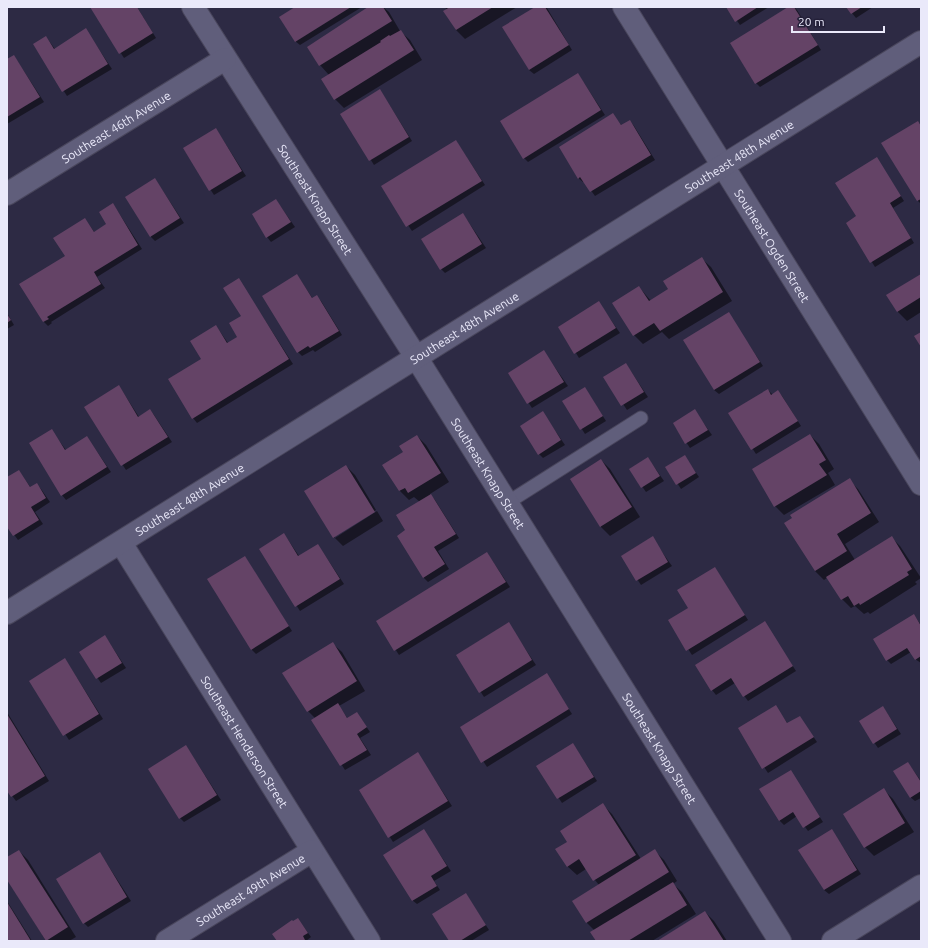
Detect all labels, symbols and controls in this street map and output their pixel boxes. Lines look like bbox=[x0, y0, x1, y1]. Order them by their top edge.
scale bar bbox=[792, 8, 884, 34]
text: 20 m bbox=[798, 15, 825, 28]
street label: Southeast 46th Avenue bbox=[59, 88, 173, 165]
street label: Southeast 48th Avenue bbox=[682, 117, 796, 195]
street label: Southeast Knapp Street bbox=[276, 142, 356, 257]
street label: Southeast Ogden Street bbox=[733, 187, 813, 305]
street label: Southeast 48th Avenue bbox=[407, 289, 521, 366]
street label: Southeast Knapp Street bbox=[449, 416, 528, 531]
street label: Southeast 48th Avenue bbox=[133, 460, 246, 538]
street label: Southeast Henderson Street bbox=[199, 673, 291, 810]
street label: Southeast Knapp Street bbox=[620, 690, 699, 806]
street label: Southeast 49th Avenue bbox=[193, 851, 307, 928]

